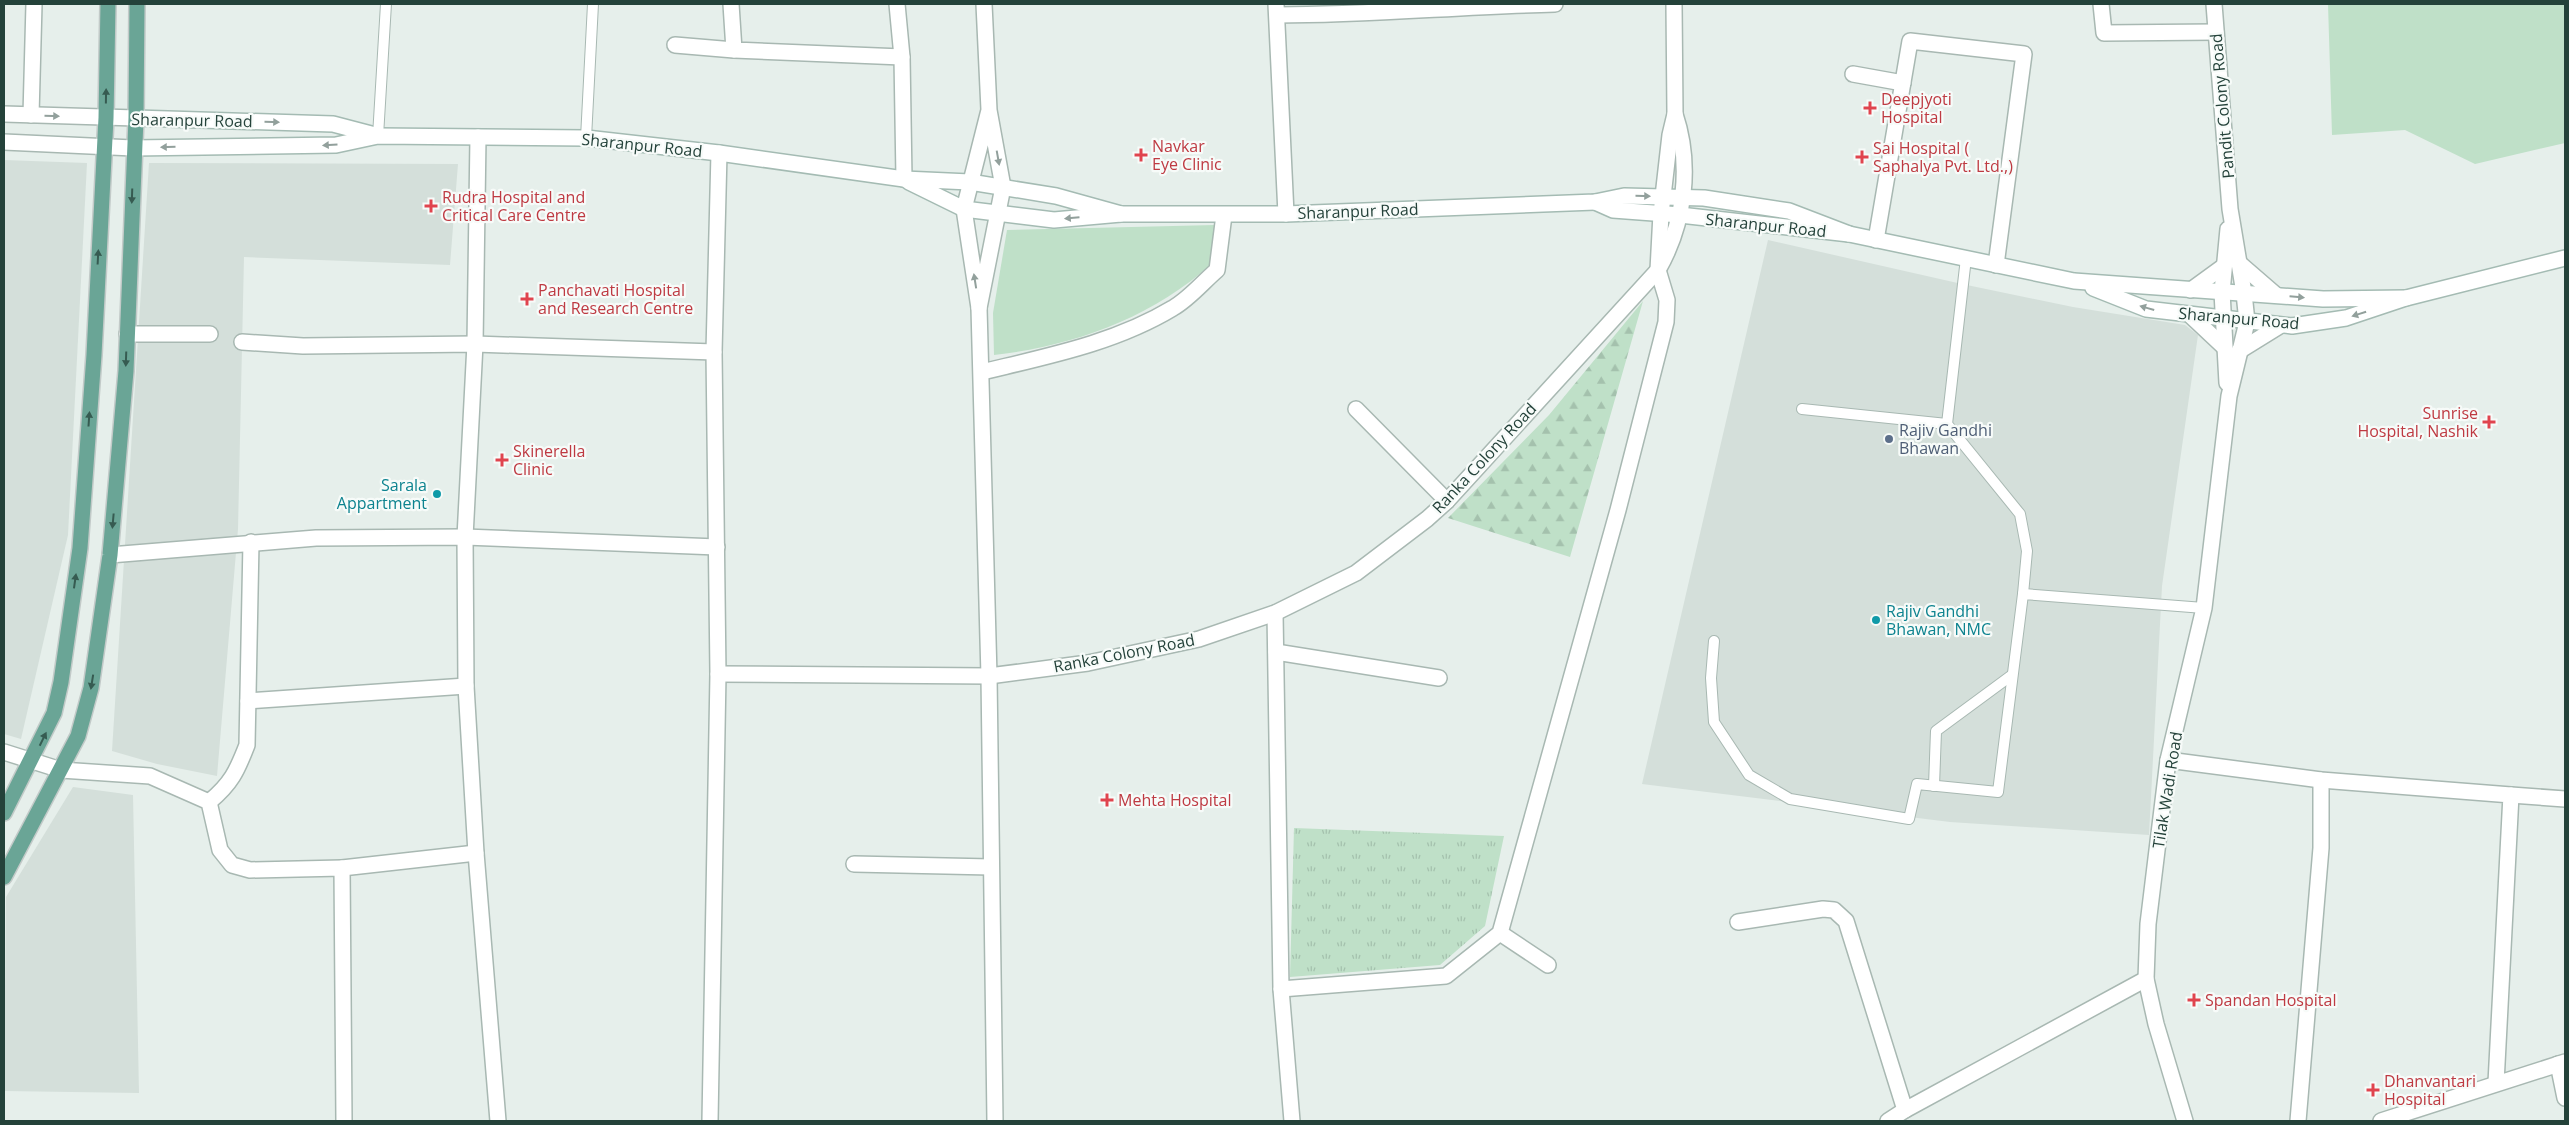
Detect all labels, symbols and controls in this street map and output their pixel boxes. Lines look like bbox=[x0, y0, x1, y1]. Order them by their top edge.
street label: Pandit Colony Road bbox=[2205, 33, 2239, 179]
one-way arrow bbox=[102, 88, 110, 104]
place label: Deepjyoti Hospital bbox=[1881, 88, 1952, 128]
marker: Deepjyoti Hospital bbox=[1863, 101, 1877, 115]
street label: Sharanpur Road bbox=[131, 108, 253, 132]
one-way arrow bbox=[45, 112, 61, 120]
one-way arrow bbox=[264, 118, 280, 126]
street label: Sharanpur Road bbox=[581, 128, 703, 162]
place label: Navkar Eye Clinic bbox=[1152, 135, 1222, 175]
place label: Sai Hospital ( Saphalya Pvt. Ltd.,) bbox=[1873, 137, 2013, 177]
one-way arrow bbox=[322, 141, 338, 149]
one-way arrow bbox=[160, 143, 176, 151]
marker: Navkar Eye Clinic bbox=[1134, 148, 1148, 162]
one-way arrow bbox=[994, 150, 1002, 166]
marker: Sai Hospital ( Saphalya Pvt. Ltd.,) bbox=[1855, 150, 1869, 164]
place label: Rudra Hospital and Critical Care Centre bbox=[442, 186, 586, 226]
one-way arrow bbox=[127, 189, 135, 205]
one-way arrow bbox=[1635, 192, 1651, 200]
street label: Sharanpur Road bbox=[1297, 198, 1419, 224]
marker: Rudra Hospital and Critical Care Centre bbox=[424, 199, 438, 213]
street label: Sharanpur Road bbox=[1705, 208, 1827, 242]
one-way arrow bbox=[1064, 215, 1080, 223]
one-way arrow bbox=[95, 249, 103, 265]
one-way arrow bbox=[971, 273, 979, 289]
place label: Panchavati Hospital and Research Centre bbox=[538, 279, 693, 319]
marker: Panchavati Hospital and Research Centre bbox=[520, 292, 534, 306]
one-way arrow bbox=[2289, 293, 2305, 301]
street label: Sharanpur Road bbox=[2178, 302, 2300, 334]
one-way arrow bbox=[2139, 304, 2154, 312]
one-way arrow bbox=[2352, 310, 2367, 318]
one-way arrow bbox=[122, 351, 130, 367]
street label: Ranka Colony Road bbox=[1427, 398, 1541, 518]
place label: Sunrise Hospital, Nashik bbox=[2357, 402, 2479, 442]
one-way arrow bbox=[86, 411, 94, 427]
marker: Sunrise Hospital, Nashik bbox=[2482, 415, 2496, 429]
place label: Rajiv Gandhi Bhawan bbox=[1899, 419, 1992, 459]
marker: Rajiv Gandhi Bhawan bbox=[1883, 433, 1895, 445]
place label: Skinerella Clinic bbox=[513, 440, 586, 480]
marker: Skinerella Clinic bbox=[495, 453, 509, 467]
place label: Sarala Appartment bbox=[337, 474, 427, 514]
marker: Sarala Appartment bbox=[431, 488, 443, 500]
one-way arrow bbox=[109, 513, 117, 529]
one-way arrow bbox=[72, 573, 80, 589]
place label: Rajiv Gandhi Bhawan, NMC bbox=[1886, 600, 1991, 640]
marker: Rajiv Gandhi Bhawan, NMC bbox=[1870, 614, 1882, 626]
street label: Ranka Colony Road bbox=[1051, 629, 1197, 677]
one-way arrow bbox=[88, 674, 96, 690]
street label: Tilak Wadi Road bbox=[2147, 730, 2187, 850]
one-way arrow bbox=[39, 732, 47, 746]
place label: Mehta Hospital bbox=[1118, 789, 1231, 811]
marker: Mehta Hospital bbox=[1100, 793, 1114, 807]
place label: Spandan Hospital bbox=[2205, 989, 2336, 1011]
marker: Spandan Hospital bbox=[2187, 993, 2201, 1007]
place label: Dhanvantari Hospital bbox=[2384, 1070, 2476, 1110]
marker: Dhanvantari Hospital bbox=[2366, 1083, 2380, 1097]

